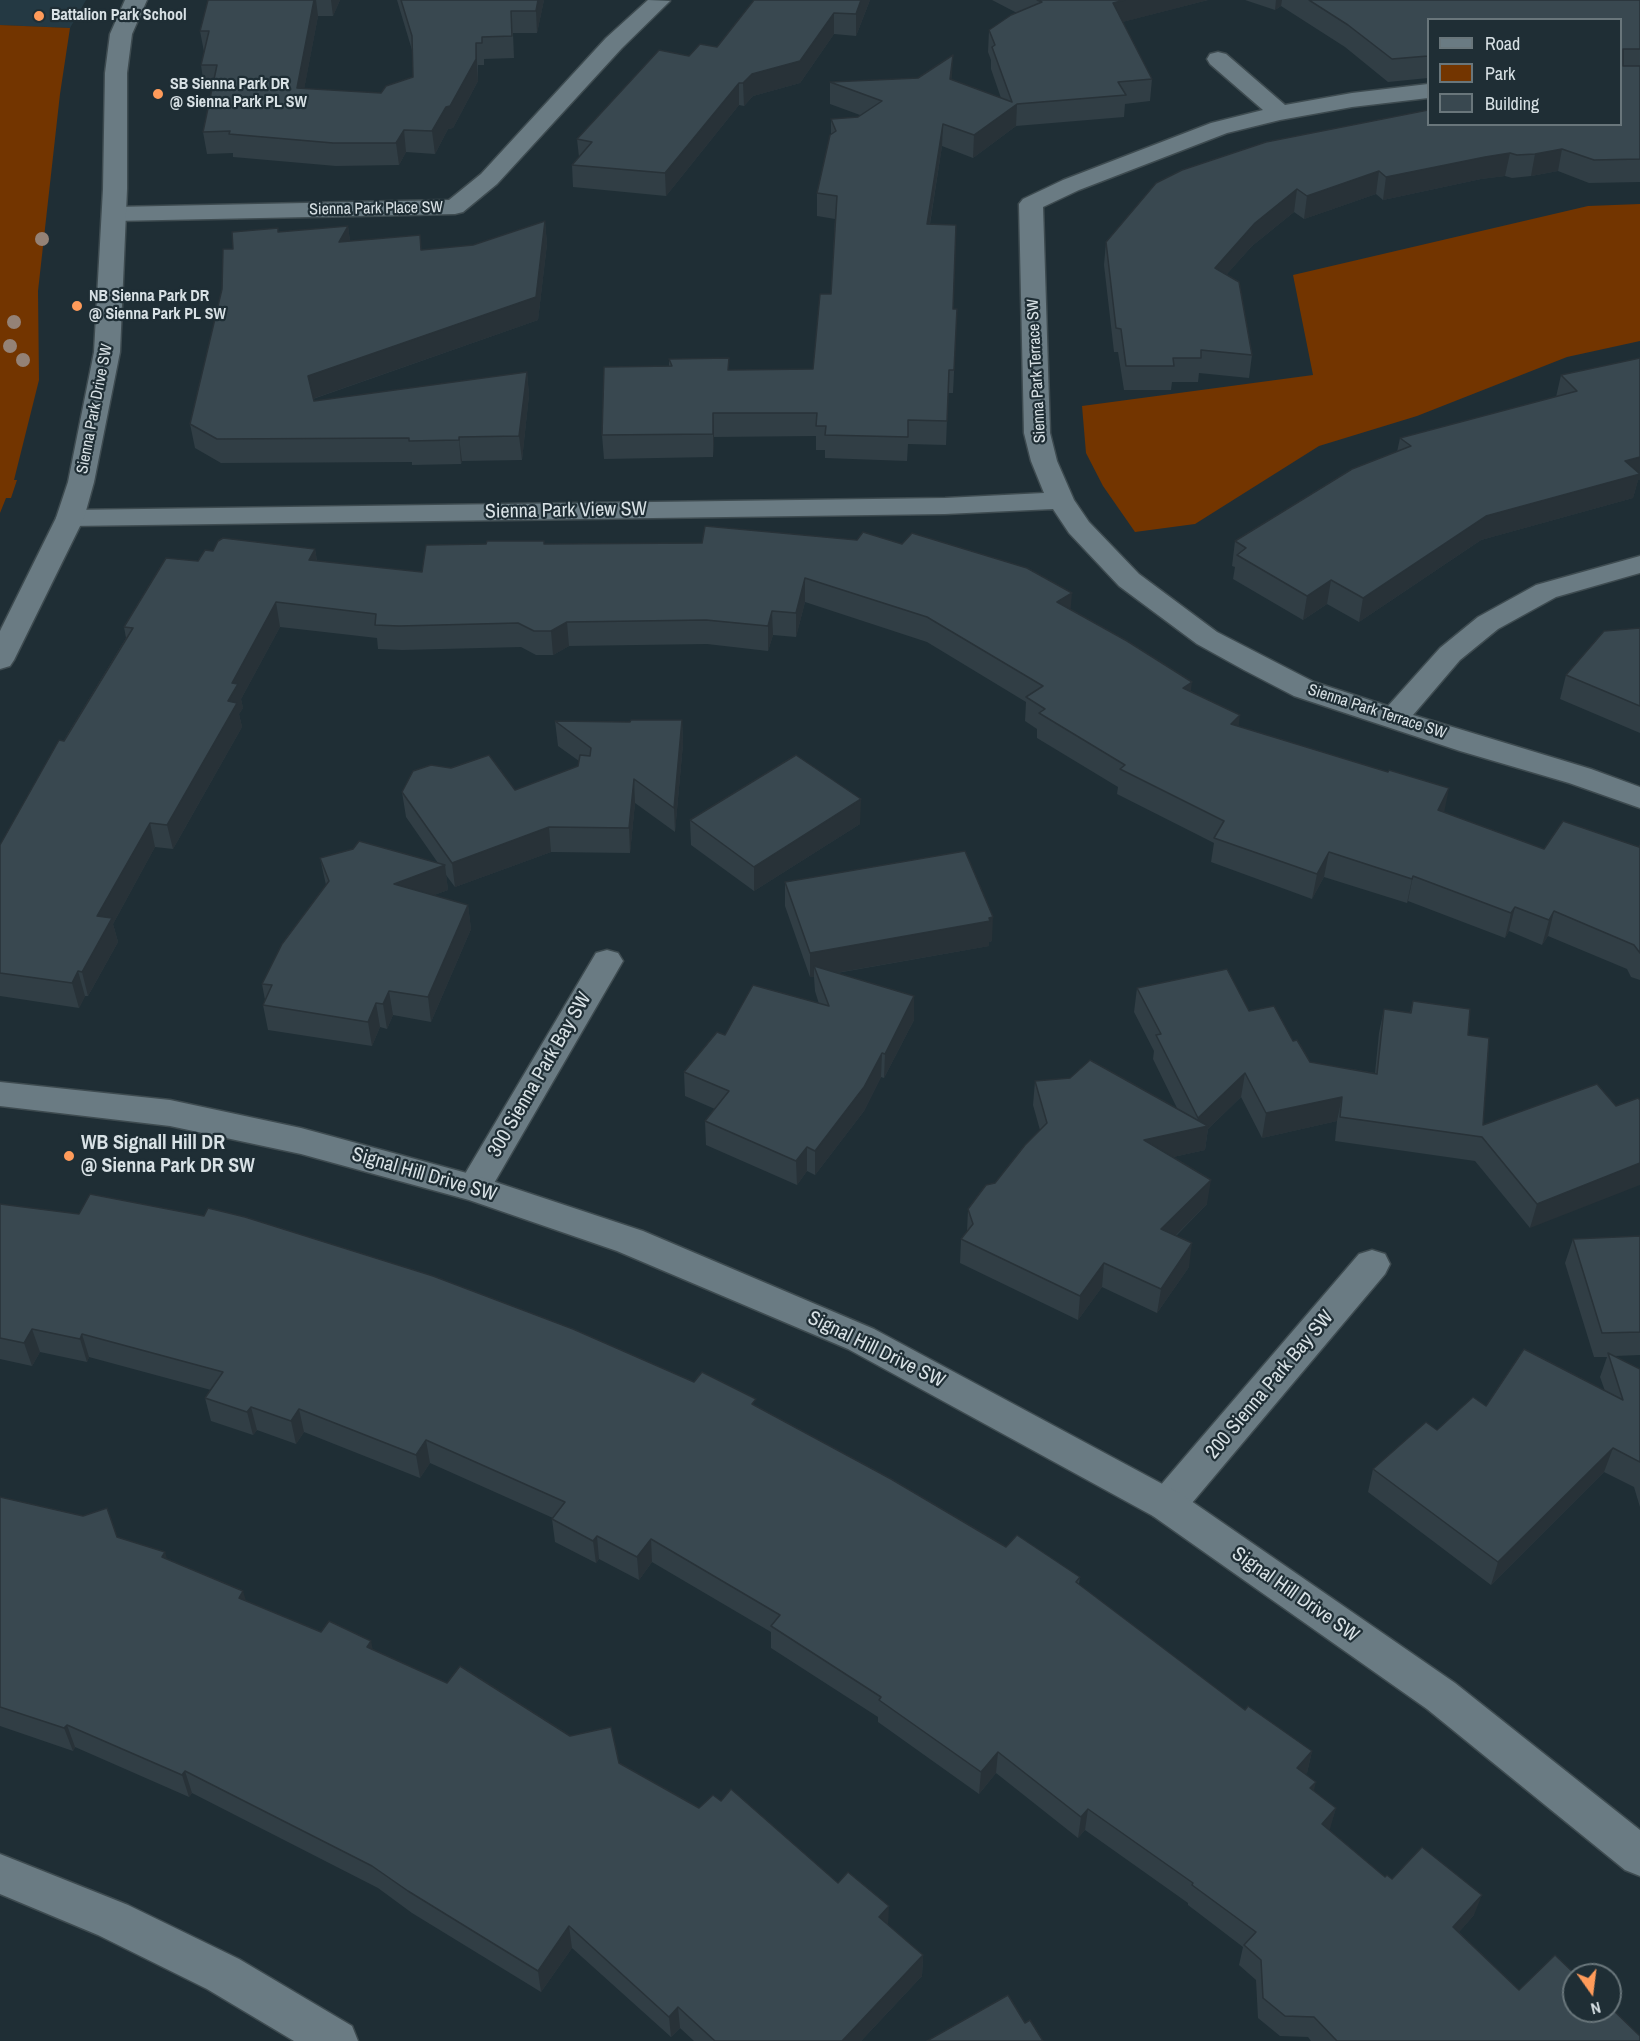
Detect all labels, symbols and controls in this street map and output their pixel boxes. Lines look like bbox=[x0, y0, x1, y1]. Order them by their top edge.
place label: Battalion Park School bbox=[51, 6, 187, 26]
marker: Battalion Park School bbox=[32, 9, 46, 23]
legend bbox=[1427, 18, 1622, 126]
text: Road bbox=[1485, 31, 1520, 56]
text: Park bbox=[1485, 61, 1515, 86]
place label: SB Sienna Park DR @ Sienna Park PL SW bbox=[170, 75, 307, 113]
marker: SB Sienna Park DR @ Sienna Park PL SW bbox=[151, 87, 165, 101]
text: Building bbox=[1485, 91, 1539, 116]
street label: Sienna Park Place SW bbox=[309, 198, 443, 220]
place label: NB Sienna Park DR @ Sienna Park PL SW bbox=[89, 287, 226, 325]
street label: Sienna Park Terrace SW bbox=[1024, 298, 1050, 444]
marker: NB Sienna Park DR @ Sienna Park PL SW bbox=[70, 299, 84, 313]
street label: Sienna Park Drive SW bbox=[73, 342, 117, 476]
street label: Sienna Park View SW bbox=[485, 498, 647, 524]
street label: Sienna Park Terrace SW bbox=[1305, 681, 1449, 743]
street label: 300 Sienna Park Bay SW bbox=[483, 988, 597, 1162]
place label: WB Signall Hill DR @ Sienna Park DR SW bbox=[81, 1132, 255, 1179]
street label: Signal Hill Drive SW bbox=[349, 1143, 499, 1207]
marker: WB Signall Hill DR @ Sienna Park DR SW bbox=[62, 1149, 76, 1163]
street label: Signal Hill Drive SW bbox=[804, 1306, 948, 1394]
street label: 200 Sienna Park Bay SW bbox=[1201, 1306, 1339, 1464]
street label: Signal Hill Drive SW bbox=[1227, 1542, 1363, 1648]
north arrow bbox=[1562, 1963, 1622, 2023]
text: N bbox=[1589, 1997, 1603, 2020]

